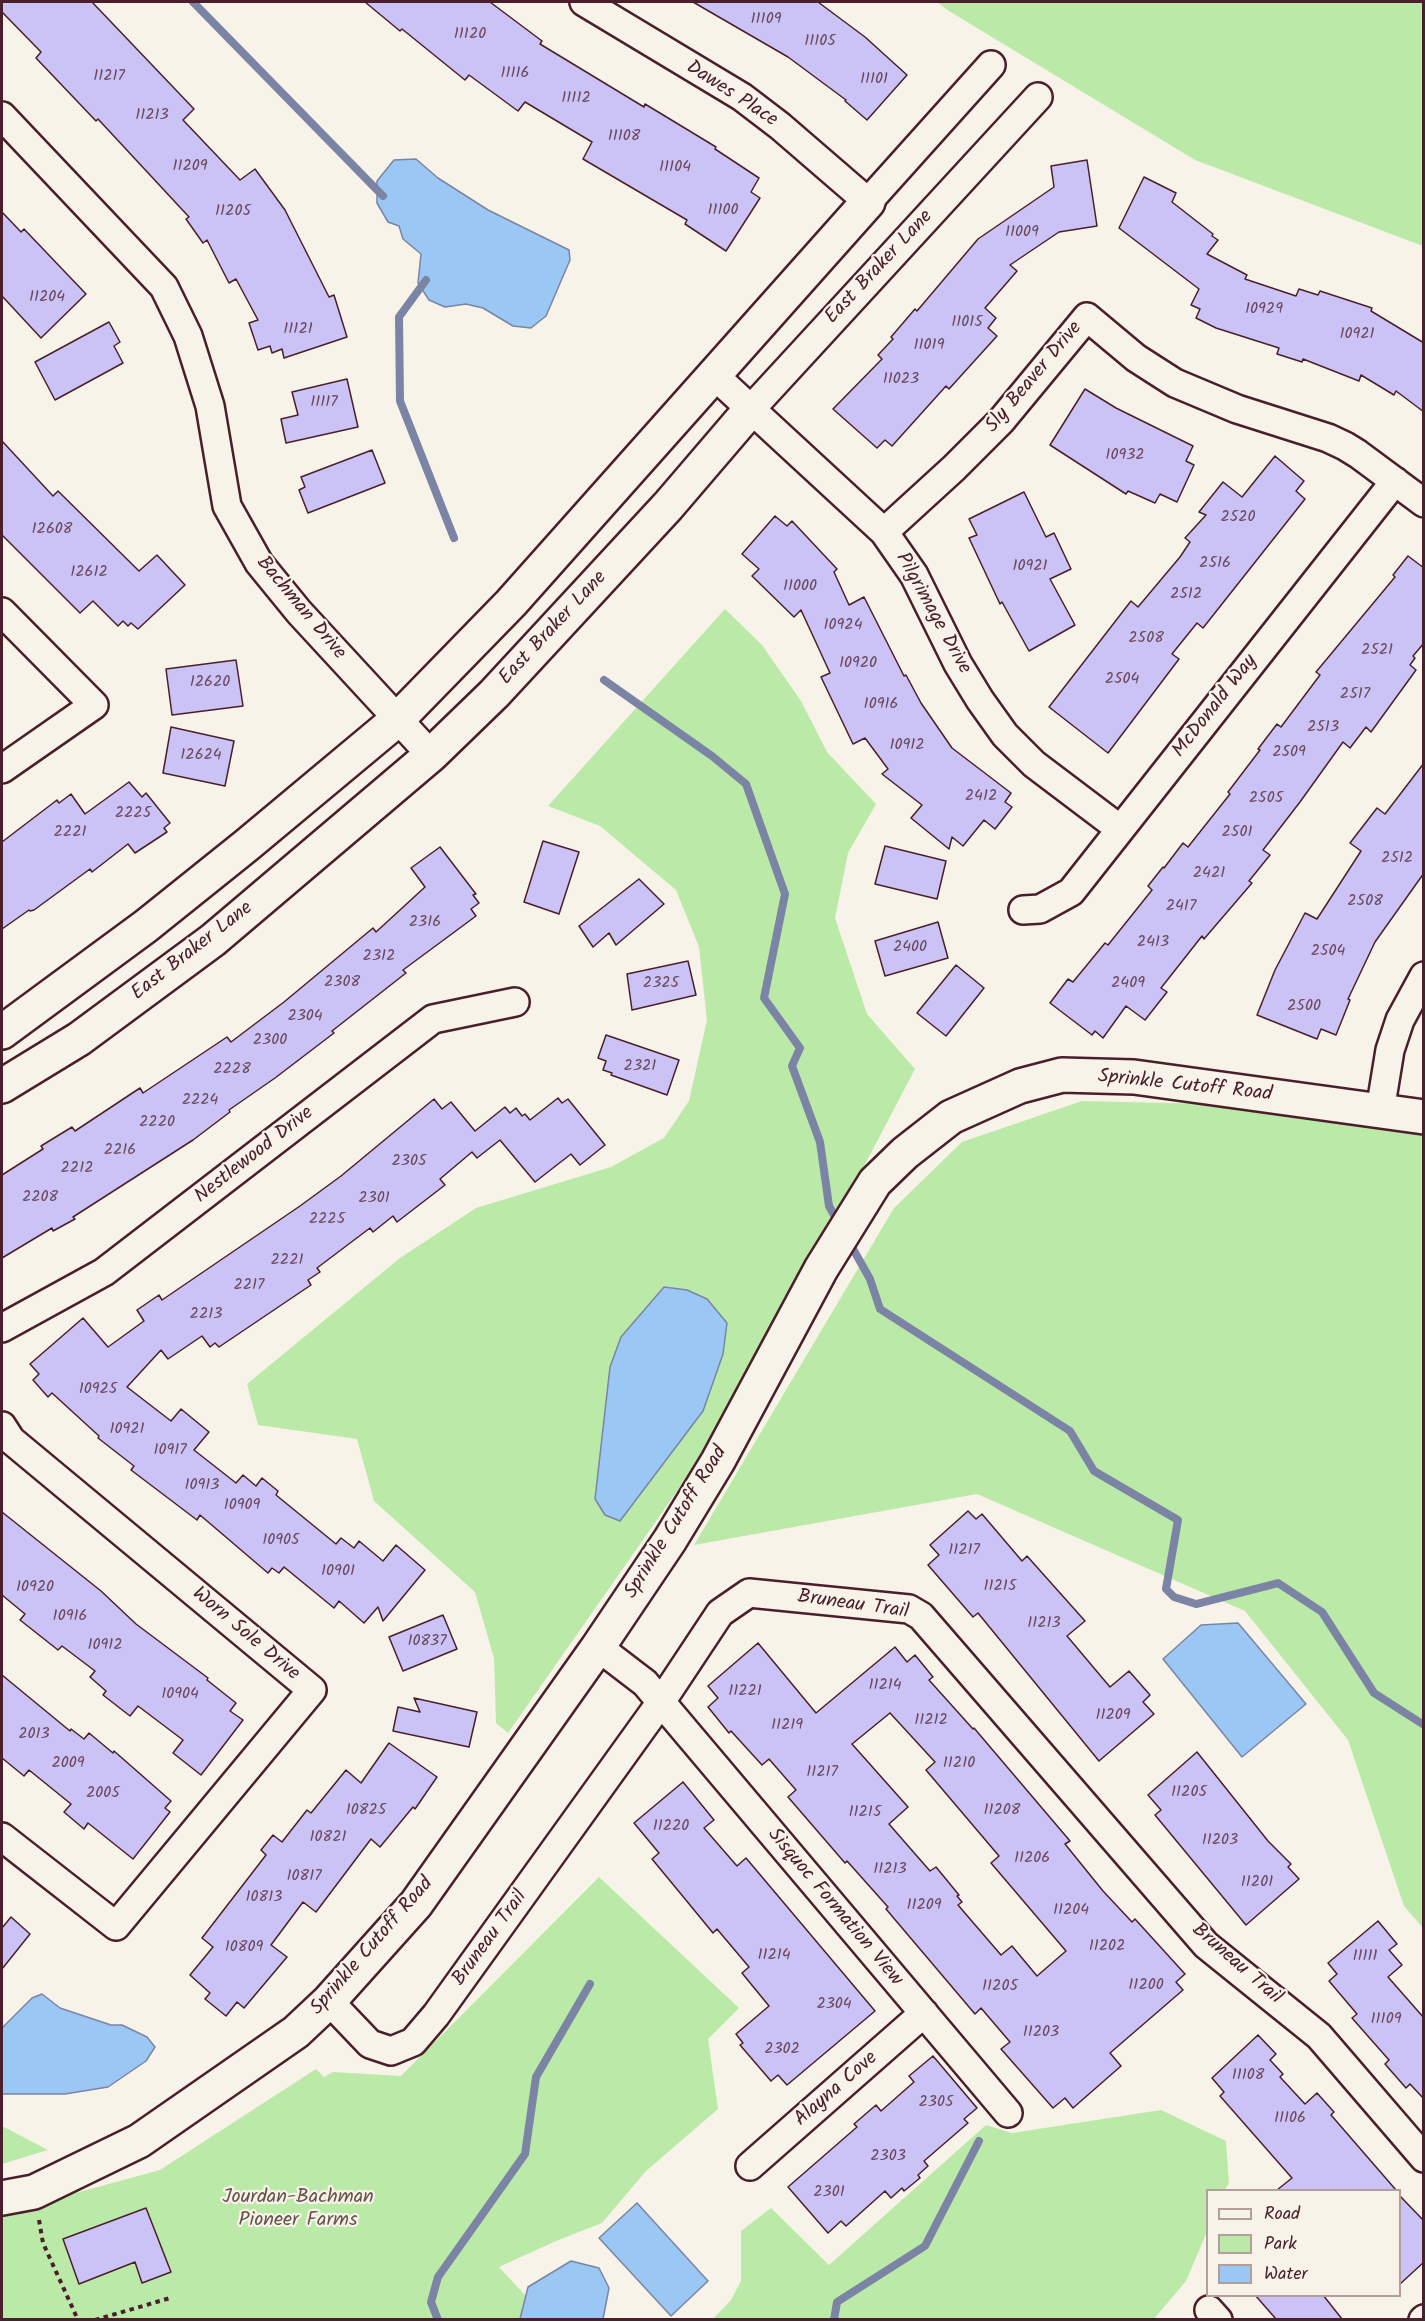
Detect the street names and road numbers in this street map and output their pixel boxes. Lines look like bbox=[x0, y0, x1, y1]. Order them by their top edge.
street label: Dawes Place bbox=[681, 57, 781, 133]
street label: East Braker Lane bbox=[821, 206, 939, 330]
street label: Sly Beaver Drive bbox=[982, 317, 1088, 439]
street label: Pilgrimage Drive bbox=[889, 549, 975, 679]
street label: Bachman Drive bbox=[250, 552, 350, 666]
street label: East Braker Lane bbox=[495, 567, 613, 691]
street label: McDonald Way bbox=[1168, 651, 1264, 763]
street label: East Braker Lane bbox=[128, 897, 258, 1007]
street label: Sprinkle Cutoff Road bbox=[1097, 1066, 1273, 1108]
street label: Nestlewood Drive bbox=[191, 1102, 319, 1210]
street label: Sprinkle Cutoff Road bbox=[620, 1442, 734, 1604]
street label: Worn Sole Drive bbox=[186, 1583, 304, 1687]
street label: Bruneau Trail bbox=[796, 1586, 910, 1626]
street label: Sisquoc Formation View bbox=[761, 1824, 907, 1992]
street label: Sprinkle Cutoff Road bbox=[307, 1873, 439, 2021]
street label: Bruneau Trail bbox=[448, 1887, 534, 1991]
street label: Bruneau Trail bbox=[1186, 1919, 1286, 2011]
street label: Alayna Cove bbox=[791, 2047, 883, 2133]

